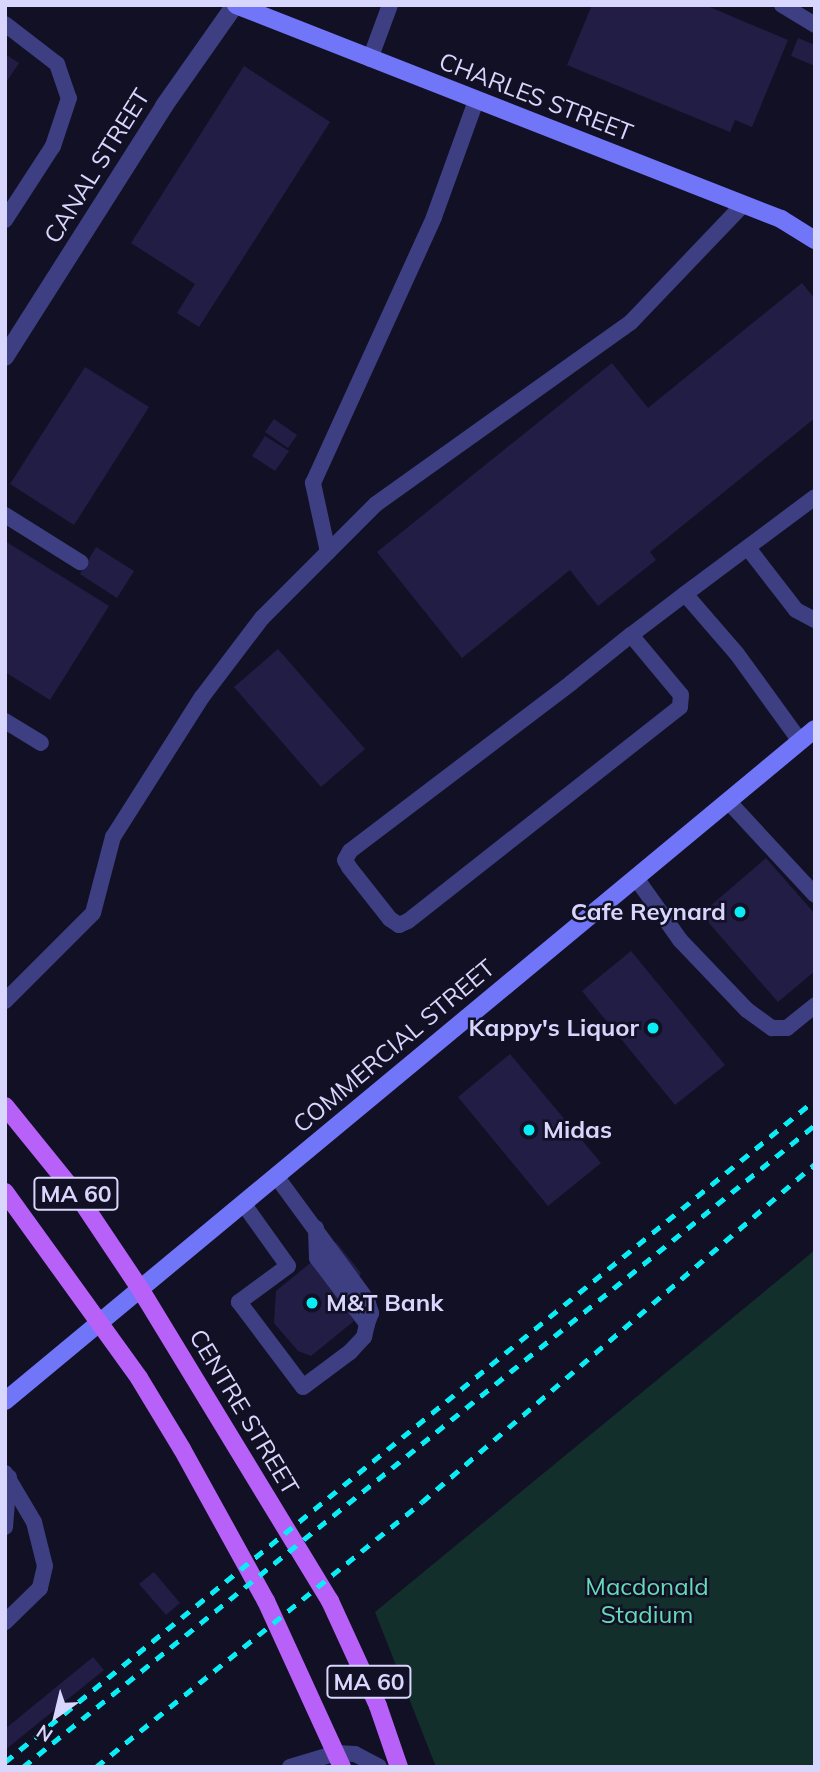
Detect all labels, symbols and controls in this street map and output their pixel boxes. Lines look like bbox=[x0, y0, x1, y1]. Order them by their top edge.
street label: CHARLES STREET bbox=[435, 47, 637, 147]
street label: CANAL STREET bbox=[38, 83, 156, 249]
place label: Cafe Reynard bbox=[571, 898, 726, 926]
marker: Cafe Reynard bbox=[732, 904, 748, 920]
street label: COMMERCIAL STREET bbox=[287, 953, 501, 1139]
place label: Kappy's Liquor bbox=[469, 1014, 639, 1042]
marker: Kappy's Liquor bbox=[645, 1020, 661, 1036]
place label: Midas bbox=[543, 1116, 612, 1144]
marker: Midas bbox=[521, 1122, 537, 1138]
road number: MA 60 bbox=[32, 1175, 120, 1214]
place label: M&T Bank bbox=[326, 1289, 443, 1317]
marker: M&T Bank bbox=[304, 1295, 320, 1311]
street label: CENTRE STREET bbox=[183, 1324, 305, 1500]
park label: Macdonald Stadium bbox=[585, 1573, 709, 1629]
road number: MA 60 bbox=[325, 1662, 413, 1702]
north arrow bbox=[21, 1681, 91, 1751]
text: N bbox=[32, 1719, 57, 1747]

